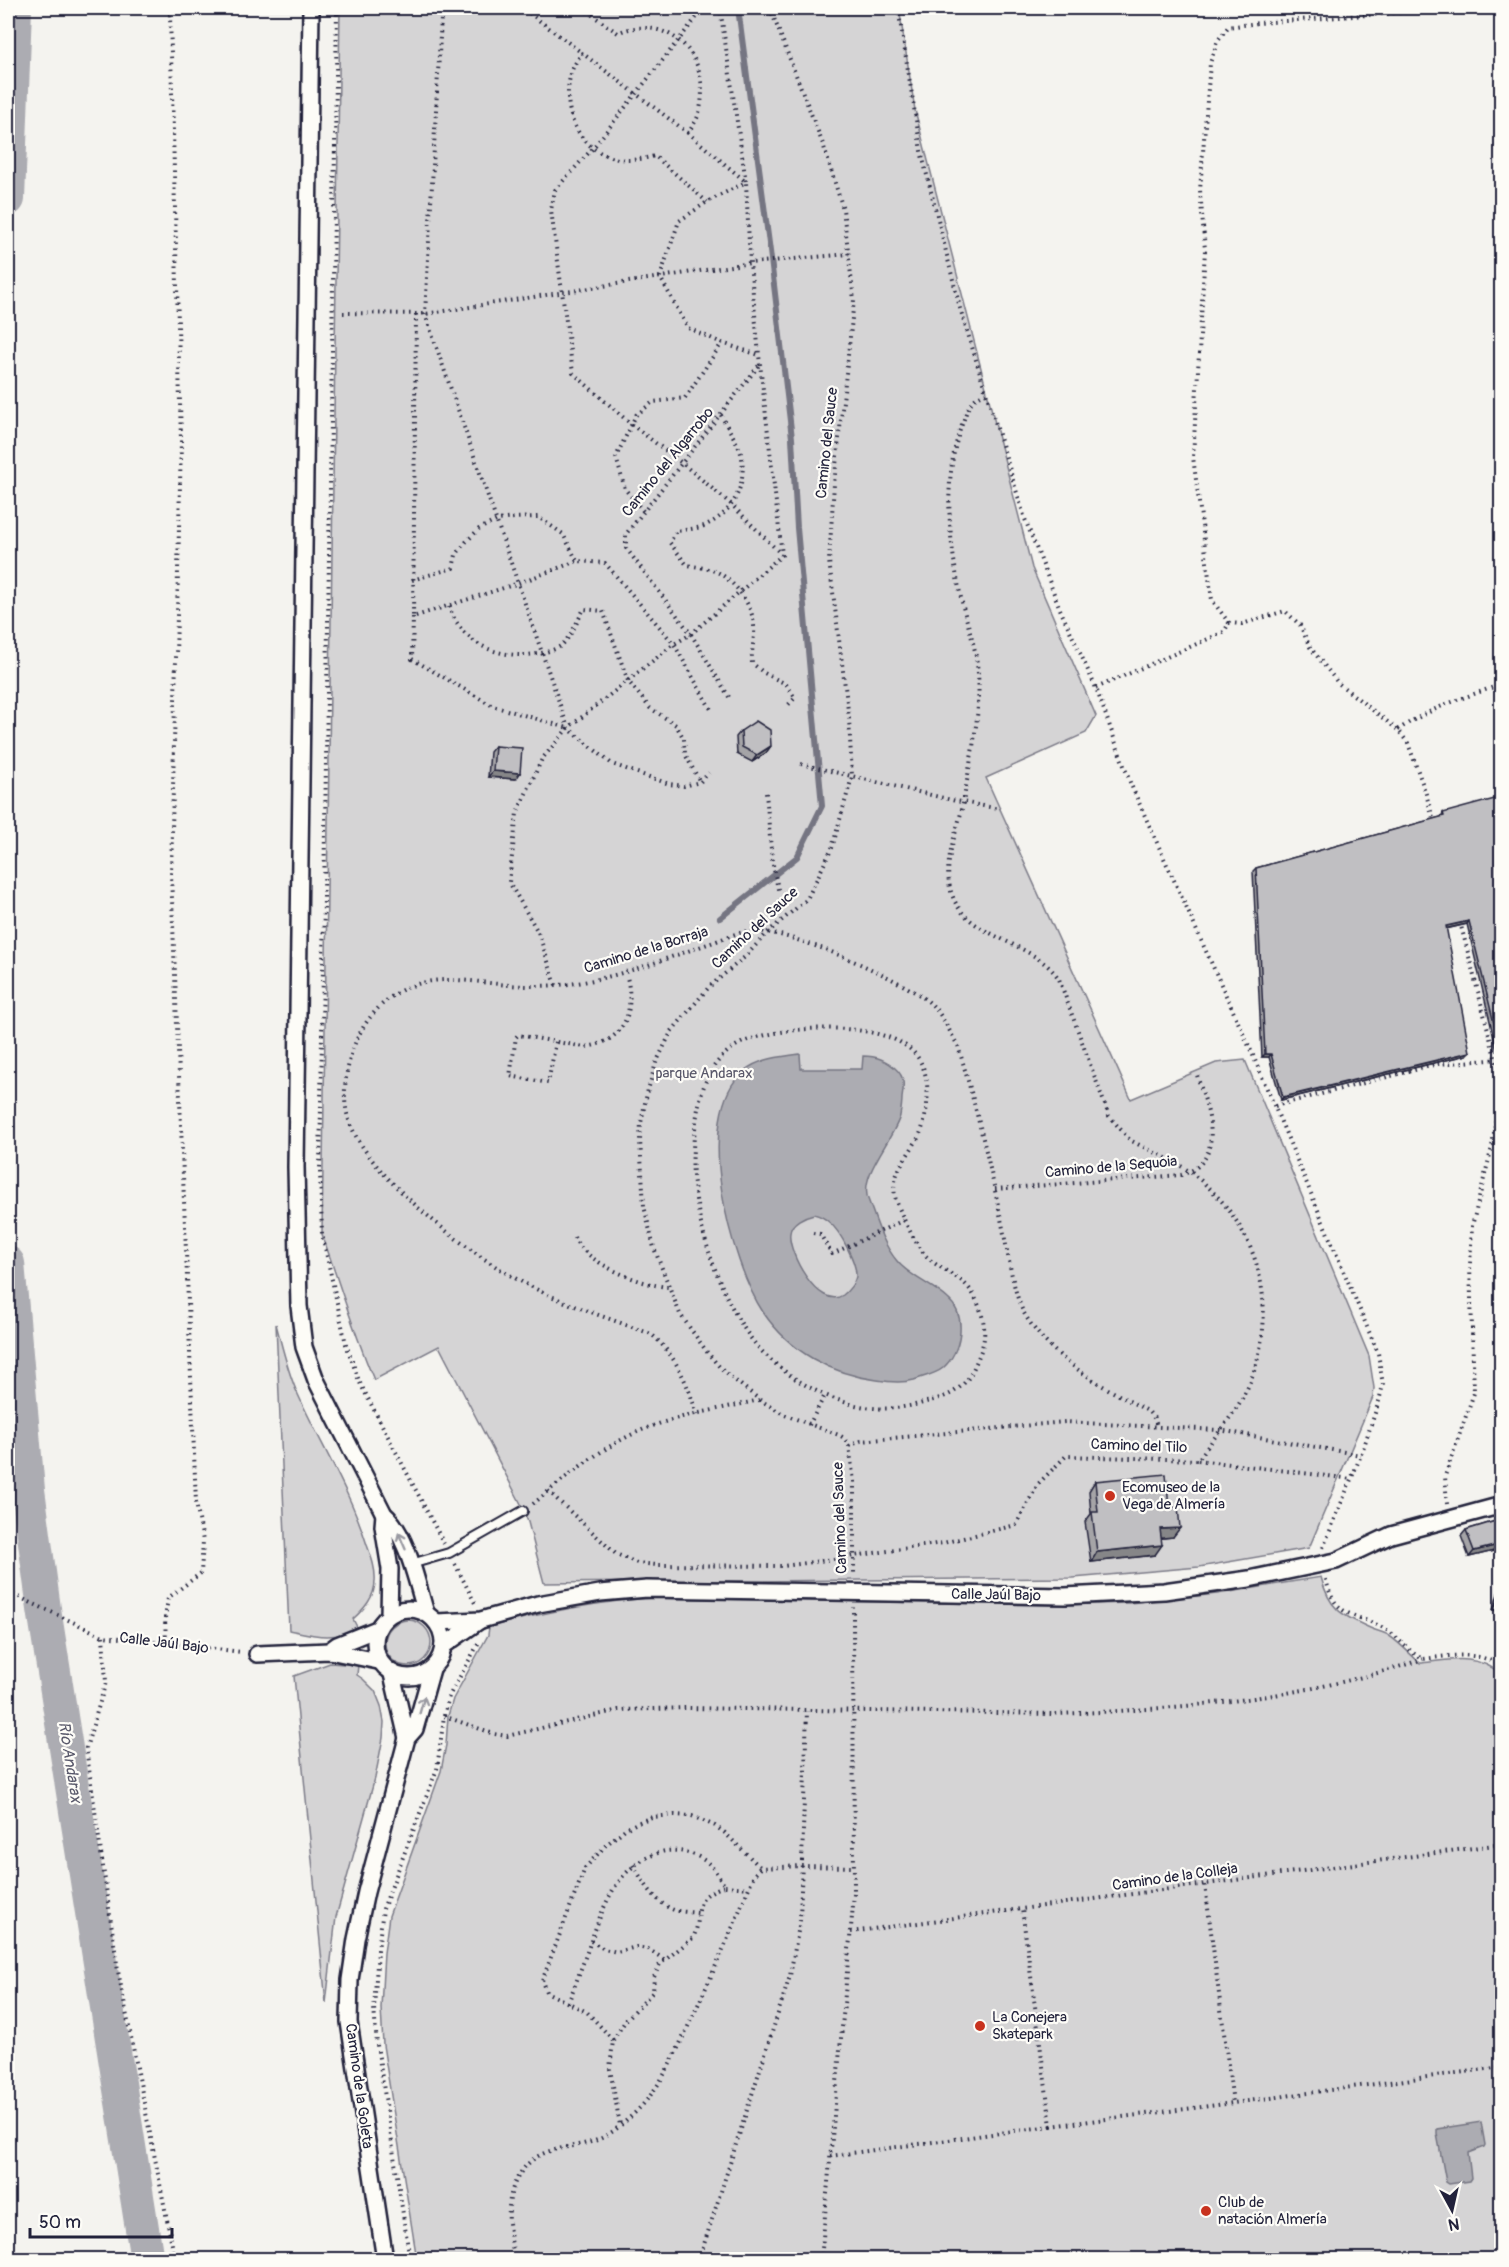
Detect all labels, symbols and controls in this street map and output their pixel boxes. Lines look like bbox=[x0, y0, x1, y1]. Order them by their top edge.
street label: Camino del Sauce bbox=[812, 386, 842, 500]
street label: Camino del Algarrobo bbox=[618, 403, 718, 521]
street label: Camino del Sauce bbox=[708, 882, 803, 973]
street label: Camino de la Borraja bbox=[582, 922, 710, 978]
park label: parque Andarax bbox=[655, 1064, 753, 1083]
street label: Camino de la Sequoia bbox=[1044, 1152, 1178, 1182]
street label: Camino del Tilo bbox=[1090, 1435, 1188, 1457]
street label: Camino del Sauce bbox=[829, 1461, 851, 1574]
place label: Ecomuseo de la Vega de Almería bbox=[1122, 1478, 1225, 1514]
marker: Ecomuseo de la Vega de Almería bbox=[1103, 1489, 1117, 1503]
one-way arrow bbox=[396, 1533, 407, 1551]
street label: Calle Jaúl Bajo bbox=[951, 1585, 1041, 1605]
street label: Calle Jaúl Bajo bbox=[118, 1628, 210, 1658]
one-way arrow bbox=[417, 1696, 428, 1715]
water label: Río Andarax bbox=[54, 1720, 87, 1806]
street label: Camino de la Colleja bbox=[1111, 1859, 1239, 1895]
place label: La Conejera Skatepark bbox=[992, 2008, 1067, 2044]
marker: La Conejera Skatepark bbox=[973, 2019, 987, 2033]
street label: Camino de la Goleta bbox=[341, 2022, 377, 2150]
north arrow bbox=[1422, 2180, 1482, 2240]
place label: Club de natación Almería bbox=[1218, 2193, 1327, 2229]
scale bar bbox=[30, 2201, 172, 2239]
marker: Club de natación Almería bbox=[1199, 2204, 1213, 2218]
text: 50 m bbox=[39, 2211, 81, 2234]
text: N bbox=[1447, 2213, 1461, 2235]

